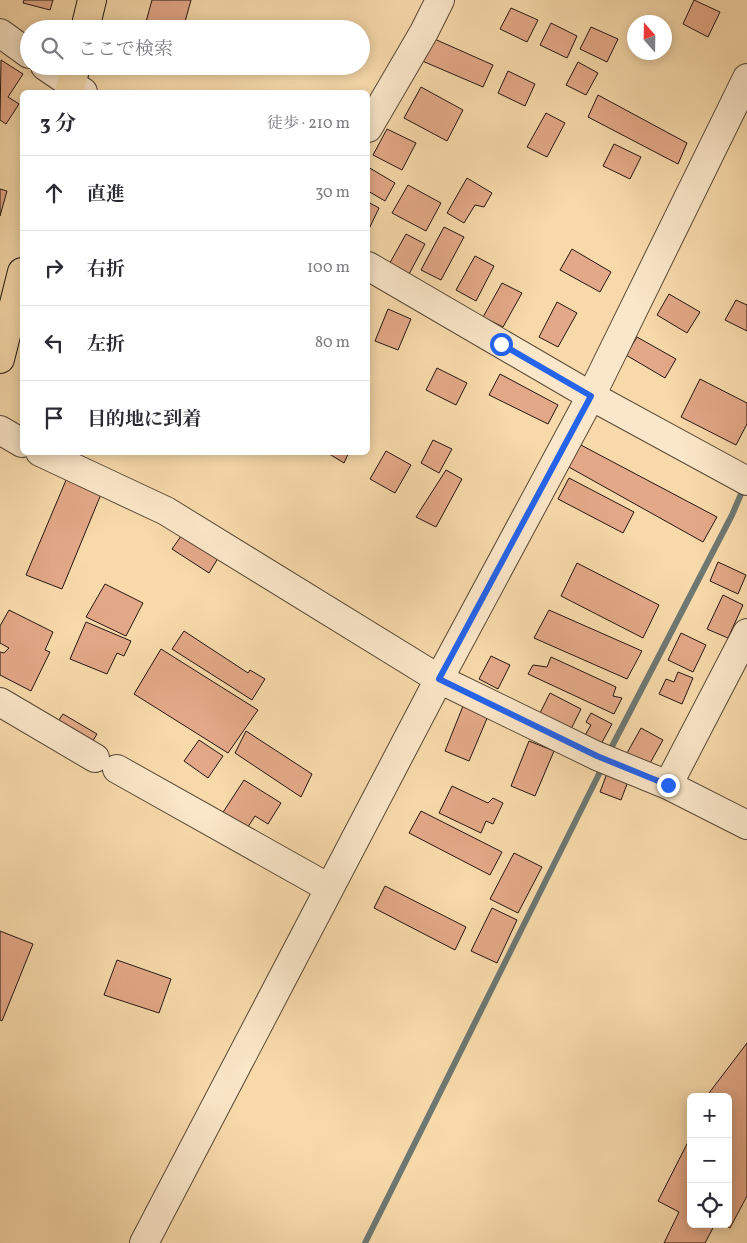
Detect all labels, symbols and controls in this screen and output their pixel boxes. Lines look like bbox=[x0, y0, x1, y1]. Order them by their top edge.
north arrow bbox=[627, 15, 672, 60]
search box bbox=[20, 20, 370, 75]
icon: search bbox=[38, 34, 66, 62]
text: ここで検索 bbox=[78, 37, 173, 63]
text: 3 分 bbox=[40, 110, 76, 139]
text: 徒歩 · 210 m bbox=[267, 113, 350, 135]
icon: ahead bbox=[40, 179, 68, 207]
text: 直進 bbox=[87, 182, 125, 208]
text: 30 m bbox=[315, 182, 350, 204]
icon: right bbox=[40, 254, 68, 282]
text: 右折 bbox=[87, 257, 125, 283]
text: 100 m bbox=[307, 257, 350, 279]
icon: left bbox=[40, 329, 68, 357]
text: 左折 bbox=[87, 332, 125, 358]
text: 80 m bbox=[315, 332, 350, 354]
route start bbox=[490, 333, 513, 356]
icon: arrive bbox=[40, 404, 68, 432]
text: 目的地に到着 bbox=[87, 407, 201, 433]
route end bbox=[657, 774, 680, 797]
map controls bbox=[687, 1093, 732, 1228]
button: + bbox=[687, 1093, 732, 1138]
button: − bbox=[687, 1138, 732, 1183]
button: locate bbox=[687, 1183, 732, 1228]

